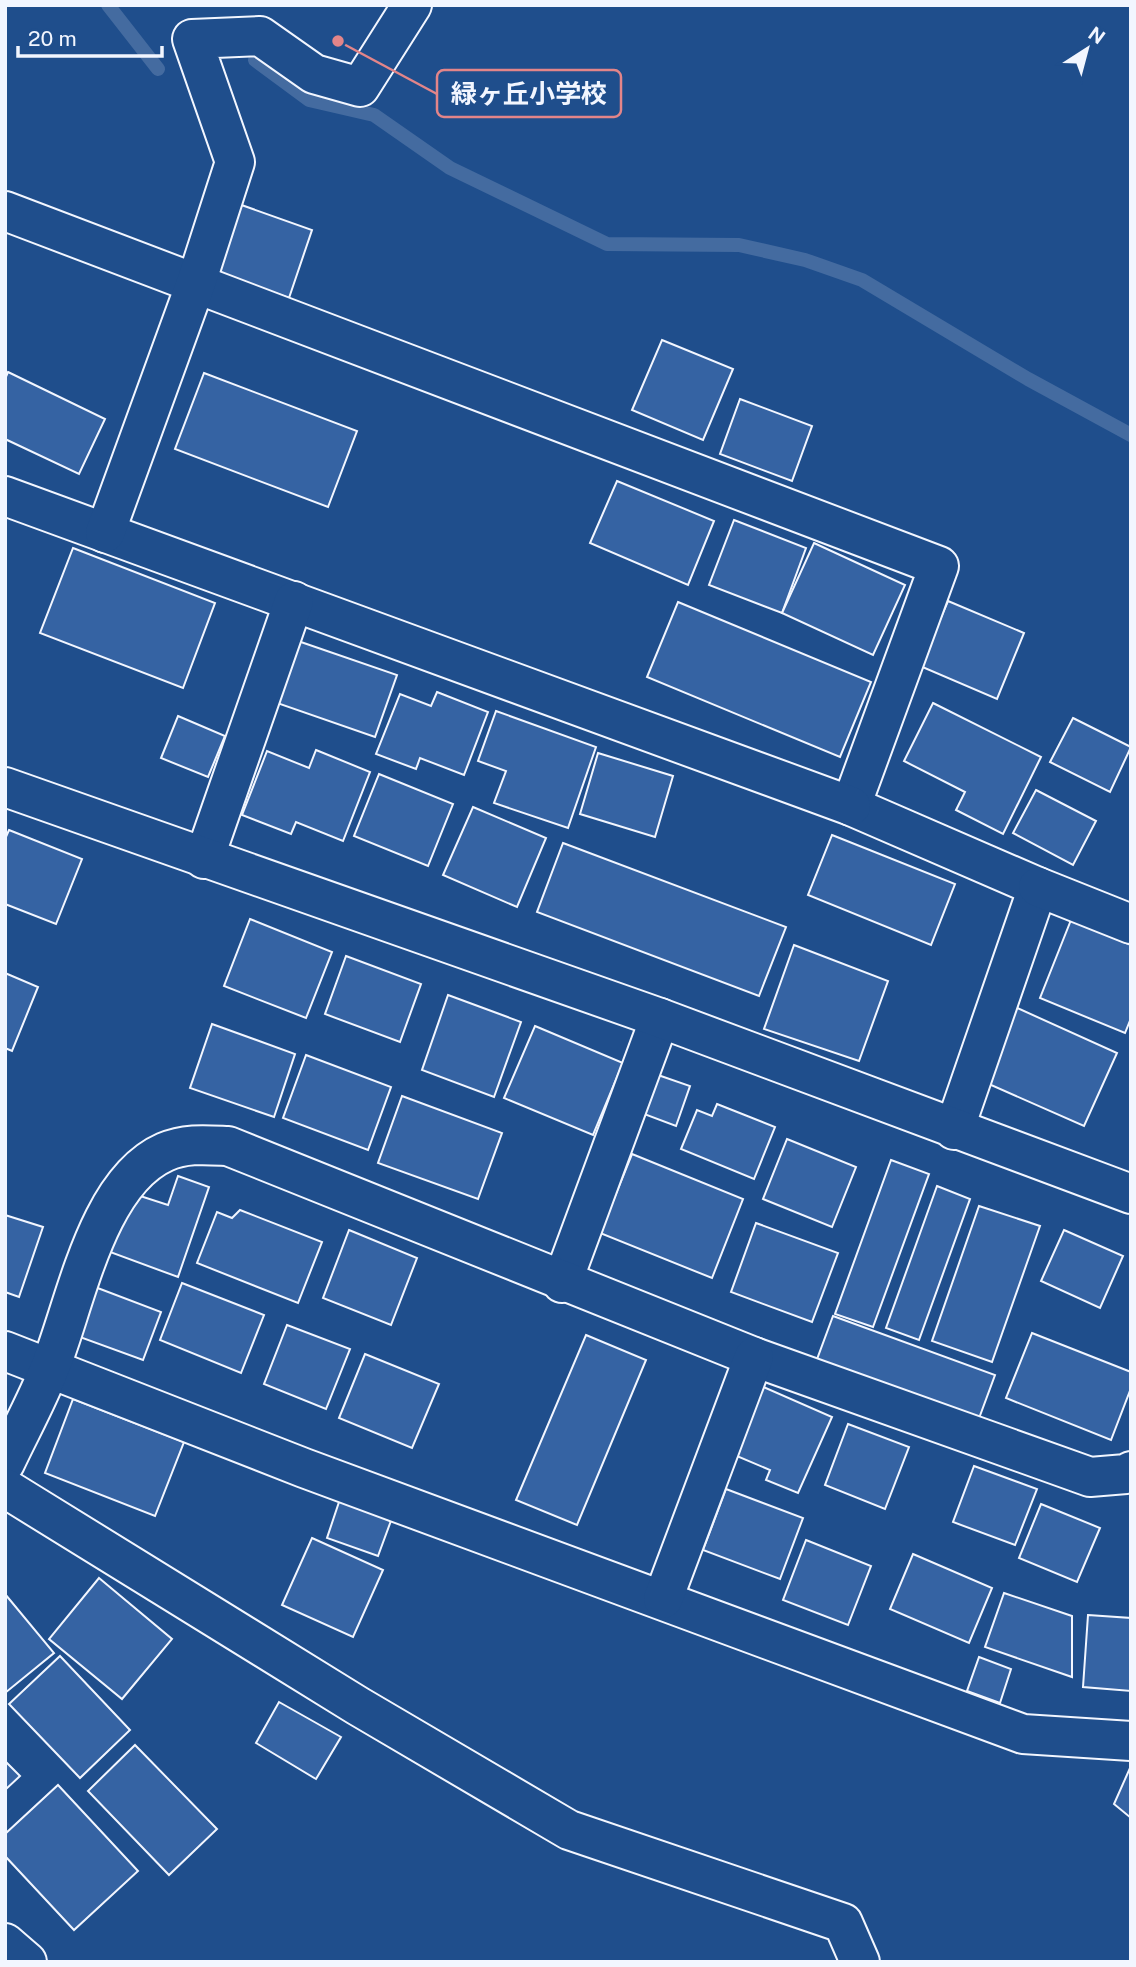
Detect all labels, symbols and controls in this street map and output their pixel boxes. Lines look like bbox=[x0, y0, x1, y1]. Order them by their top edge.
scale bar bbox=[18, 14, 161, 58]
north arrow bbox=[1052, 14, 1122, 84]
text: N bbox=[1085, 22, 1109, 49]
text: 20 m bbox=[28, 26, 77, 51]
callout: 緑ヶ丘小学校 bbox=[437, 70, 621, 117]
text: 緑ヶ丘小学校 bbox=[451, 78, 607, 109]

